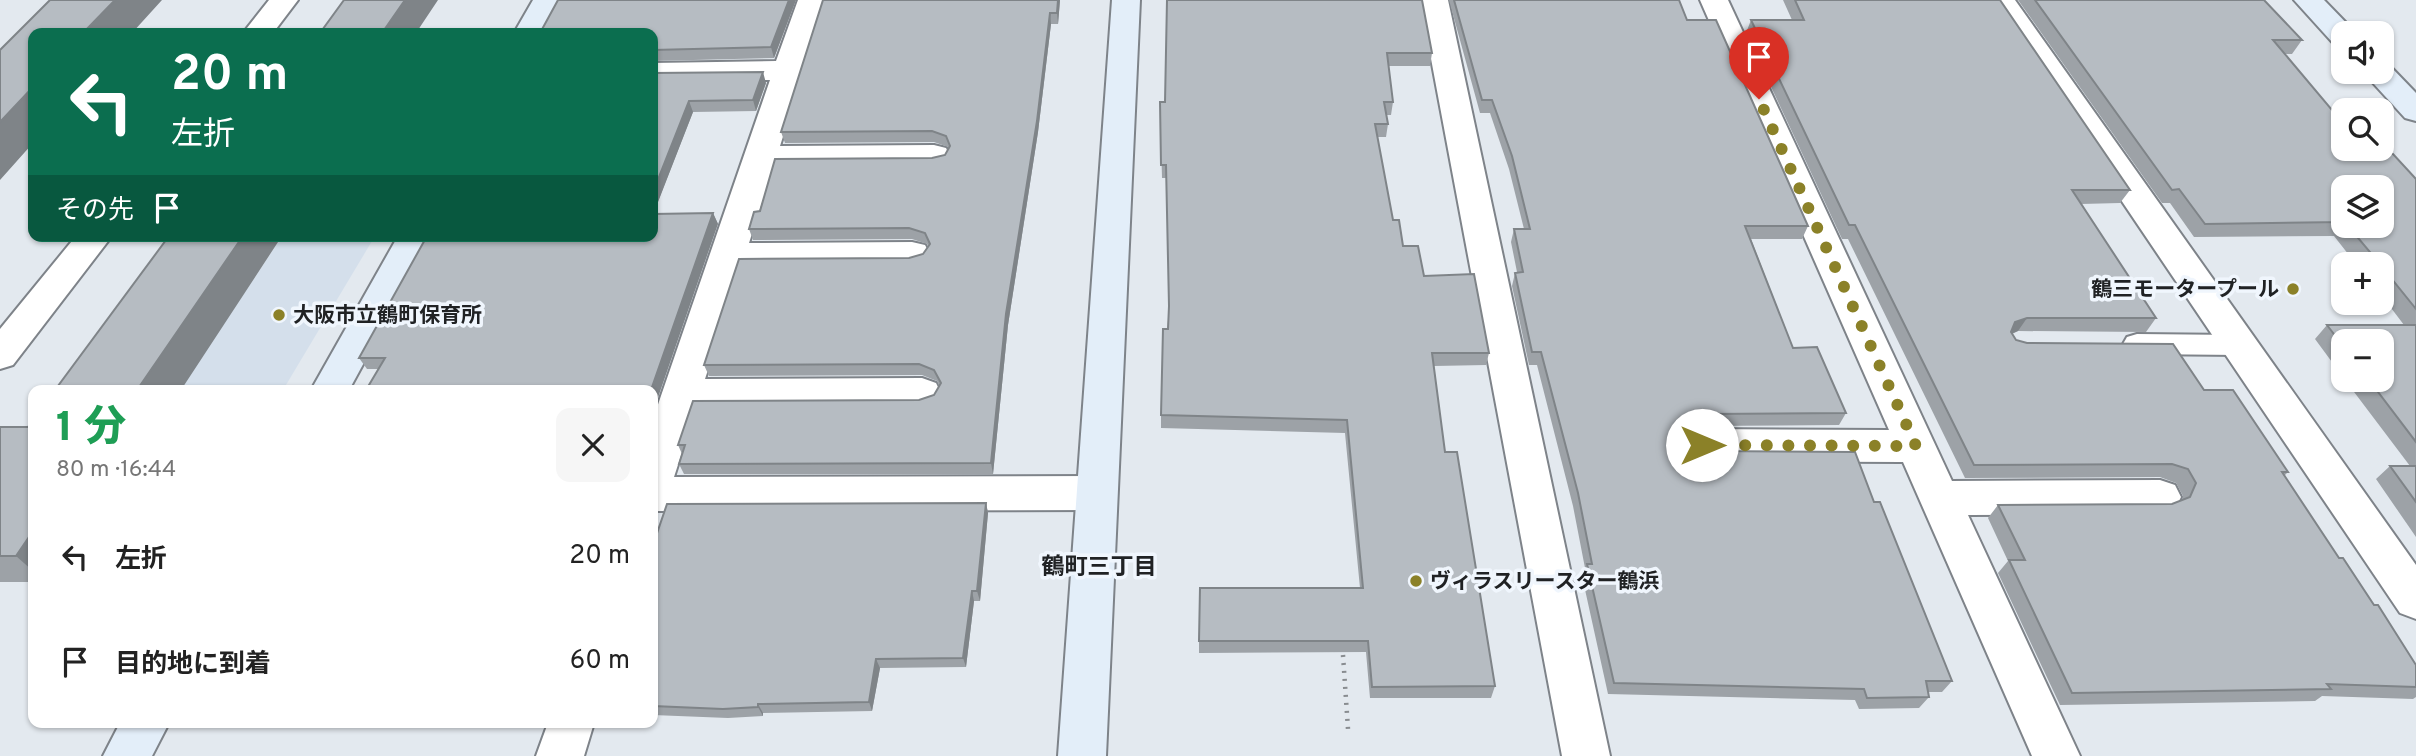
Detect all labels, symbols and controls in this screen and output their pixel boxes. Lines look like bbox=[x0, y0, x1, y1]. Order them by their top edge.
map controls bbox=[2331, 21, 2394, 392]
button: sound bbox=[2331, 21, 2394, 84]
pin bbox=[1729, 27, 1789, 99]
icon: arrive bbox=[1740, 38, 1778, 76]
text: 20 m bbox=[171, 46, 288, 108]
icon: left bbox=[56, 56, 147, 147]
button: search bbox=[2331, 98, 2394, 161]
text: 左折 bbox=[171, 116, 235, 156]
button: layers bbox=[2331, 175, 2394, 238]
icon: arrive bbox=[148, 189, 186, 227]
text: その先 bbox=[56, 195, 134, 228]
button: + bbox=[2331, 252, 2394, 315]
place label: 鶴三モータープール bbox=[2091, 277, 2279, 304]
marker: 鶴三モータープール bbox=[2285, 281, 2301, 297]
place label: 大阪市立鶴町保育所 bbox=[293, 303, 482, 330]
marker: 大阪市立鶴町保育所 bbox=[271, 307, 287, 323]
button: − bbox=[2331, 329, 2394, 392]
text: 1 分 bbox=[56, 403, 126, 456]
button: close bbox=[556, 408, 630, 482]
position arrow bbox=[1665, 408, 1739, 482]
text: 80 m · 16:44 bbox=[56, 456, 176, 485]
icon: left bbox=[56, 538, 94, 576]
text: 20 m bbox=[569, 540, 630, 573]
text: 左折 bbox=[115, 544, 167, 577]
district label: 鶴町三丁目 bbox=[1042, 554, 1157, 583]
place label: ヴィラスリースター鶴浜 bbox=[1430, 569, 1660, 596]
marker: ヴィラスリースター鶴浜 bbox=[1408, 573, 1424, 589]
icon: arrive bbox=[56, 643, 94, 681]
text: 60 m bbox=[570, 645, 630, 678]
text: 目的地に到着 bbox=[115, 649, 271, 682]

